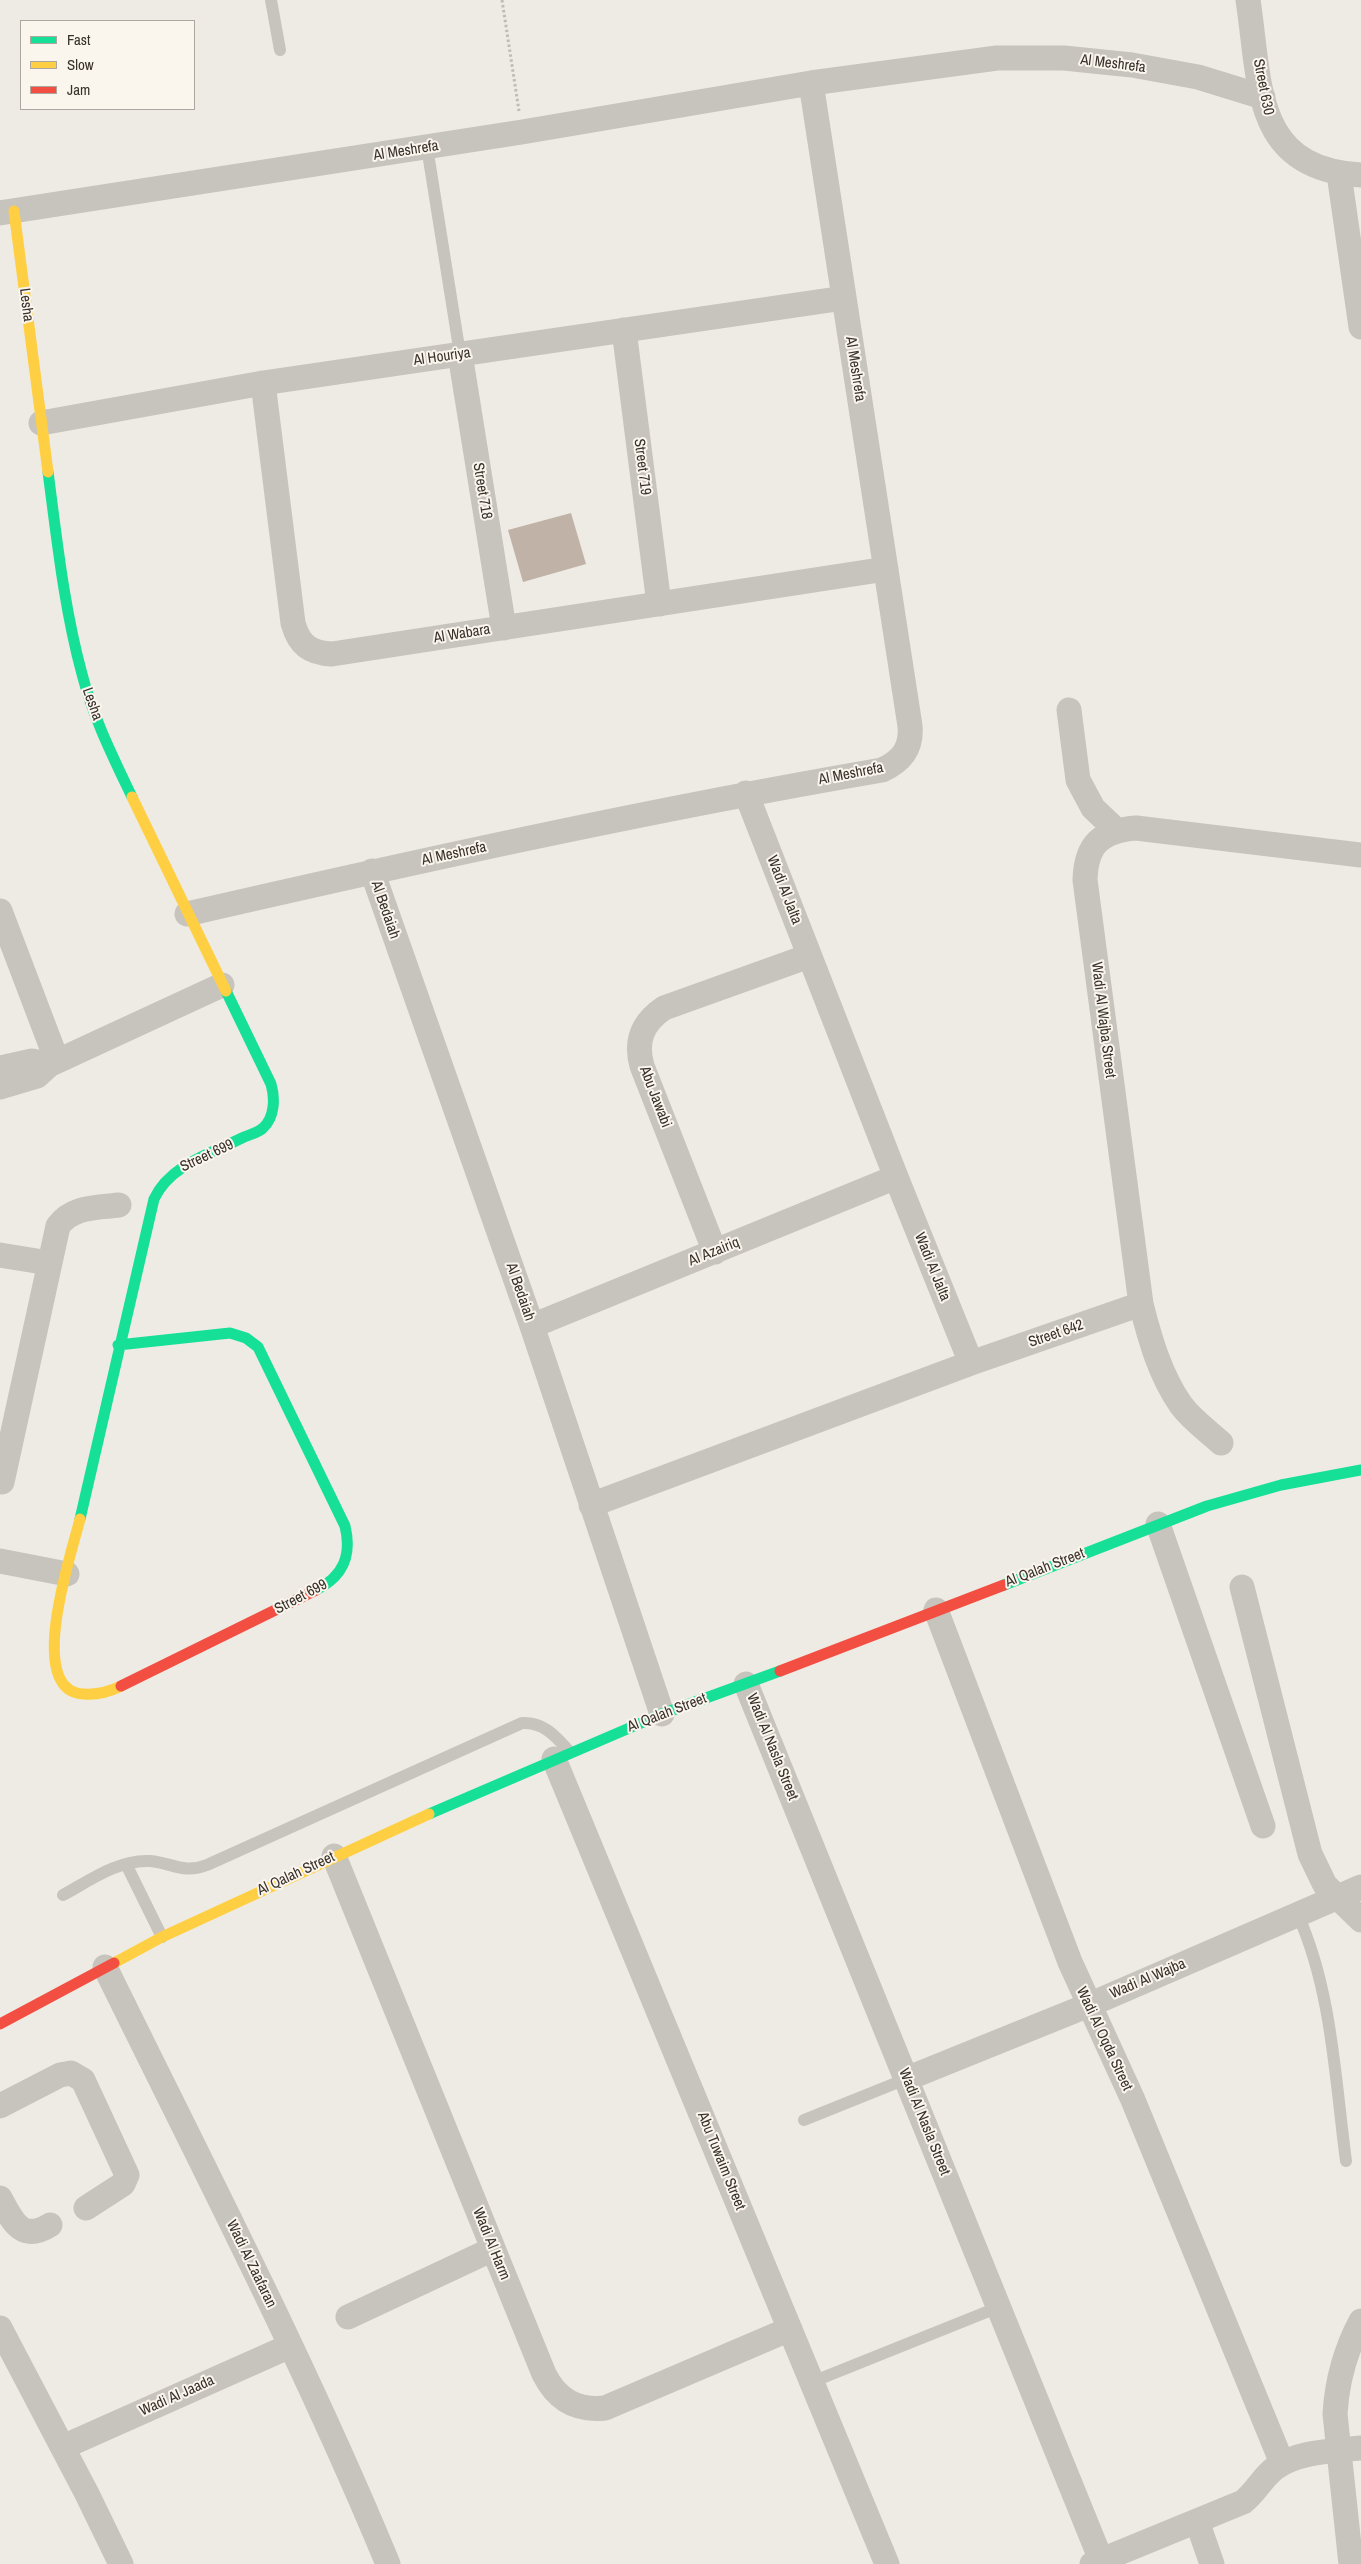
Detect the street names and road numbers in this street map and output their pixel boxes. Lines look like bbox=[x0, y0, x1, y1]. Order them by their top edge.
street label: Al Meshrefa bbox=[1079, 51, 1147, 77]
street label: Street 630 bbox=[1249, 57, 1277, 117]
street label: Al Meshrefa bbox=[372, 137, 440, 165]
street label: Lesha bbox=[15, 287, 37, 323]
street label: Al Meshrefa bbox=[841, 335, 869, 403]
street label: Al Houriya bbox=[412, 344, 472, 370]
street label: Street 719 bbox=[630, 438, 654, 496]
street label: Street 718 bbox=[469, 462, 495, 520]
street label: Al Wabara bbox=[432, 621, 492, 647]
street label: Lesha bbox=[78, 685, 106, 723]
street label: Al Meshrefa bbox=[817, 759, 885, 789]
street label: Al Meshrefa bbox=[420, 838, 488, 870]
street label: Wadi Al Jalta bbox=[763, 853, 805, 927]
street label: Al Bedaiah bbox=[367, 879, 403, 941]
street label: Wadi Al Wajba Street bbox=[1087, 961, 1119, 1079]
street label: Abu Jawabi bbox=[635, 1064, 675, 1130]
street label: Street 699 bbox=[177, 1136, 237, 1176]
street label: Wadi Al Jalta bbox=[910, 1230, 954, 1304]
street label: Al Azairiq bbox=[686, 1234, 742, 1270]
street label: Al Bedaiah bbox=[502, 1261, 538, 1323]
street label: Street 642 bbox=[1026, 1316, 1086, 1352]
street label: Al Qalah Street bbox=[1003, 1545, 1087, 1591]
street label: Street 699 bbox=[272, 1576, 330, 1618]
street label: Al Qalah Street bbox=[625, 1690, 709, 1736]
street label: Wadi Al Nasla Street bbox=[742, 1691, 802, 1803]
street label: Al Qalah Street bbox=[254, 1848, 338, 1900]
street label: Wadi Al Wajba bbox=[1107, 1955, 1189, 2003]
street label: Wadi Al Oqda Street bbox=[1072, 1984, 1136, 2094]
street label: Wadi Al Nasla Street bbox=[894, 2066, 954, 2178]
street label: Abu Tuwaim Street bbox=[693, 2109, 749, 2213]
street label: Wadi Al Harm bbox=[468, 2205, 514, 2283]
street label: Wadi Al Zaafaran bbox=[222, 2217, 280, 2311]
street label: Wadi Al Jaada bbox=[137, 2372, 217, 2420]

